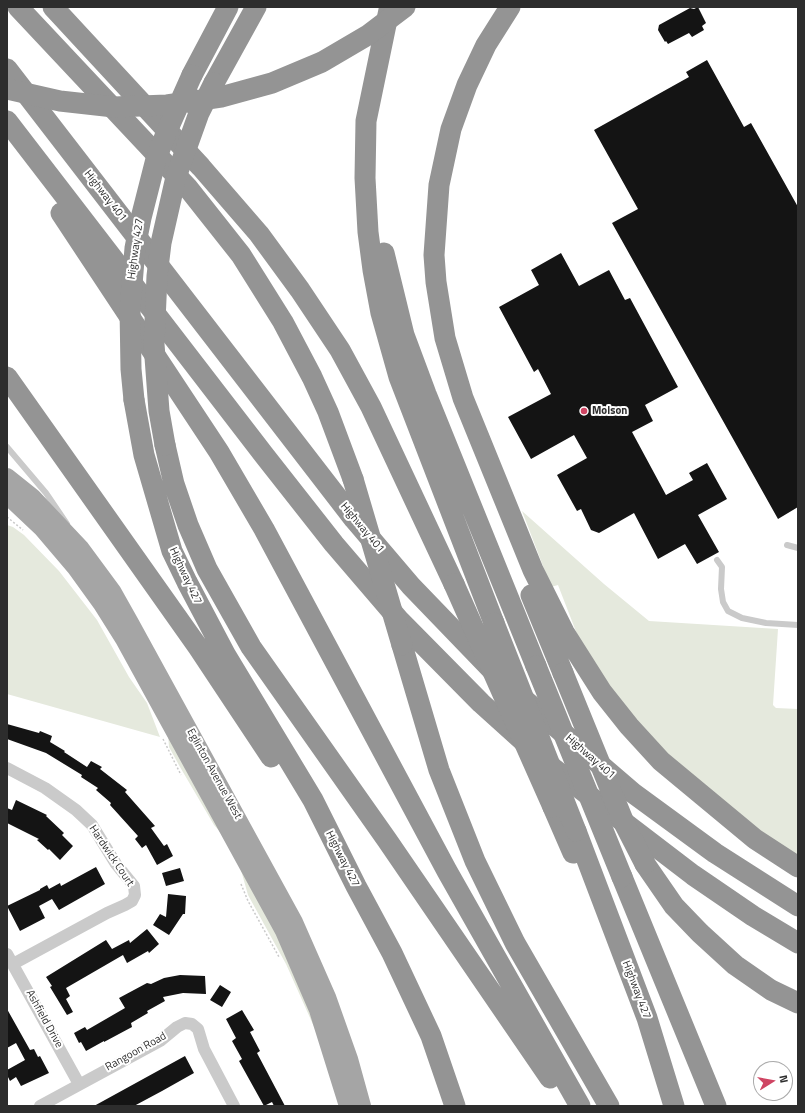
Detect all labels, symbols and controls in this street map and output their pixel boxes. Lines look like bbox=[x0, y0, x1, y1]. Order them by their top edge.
street label: Highway 401 bbox=[81, 168, 129, 224]
street label: Highway 427 bbox=[125, 218, 147, 280]
place label: Molson bbox=[592, 404, 627, 418]
marker: Molson bbox=[579, 406, 589, 416]
street label: Highway 401 bbox=[337, 500, 387, 556]
street label: Highway 427 bbox=[166, 545, 204, 607]
street label: Eglinton Avenue West bbox=[184, 727, 244, 821]
street label: Highway 401 bbox=[563, 732, 617, 782]
street label: Hardwick Court bbox=[86, 823, 136, 889]
street label: Highway 427 bbox=[322, 829, 362, 889]
street label: Highway 427 bbox=[619, 959, 653, 1021]
street label: Ashfield Drive bbox=[23, 988, 65, 1050]
street label: Rangoon Road bbox=[103, 1030, 169, 1074]
north arrow bbox=[753, 1061, 793, 1101]
text: N bbox=[775, 1074, 792, 1084]

